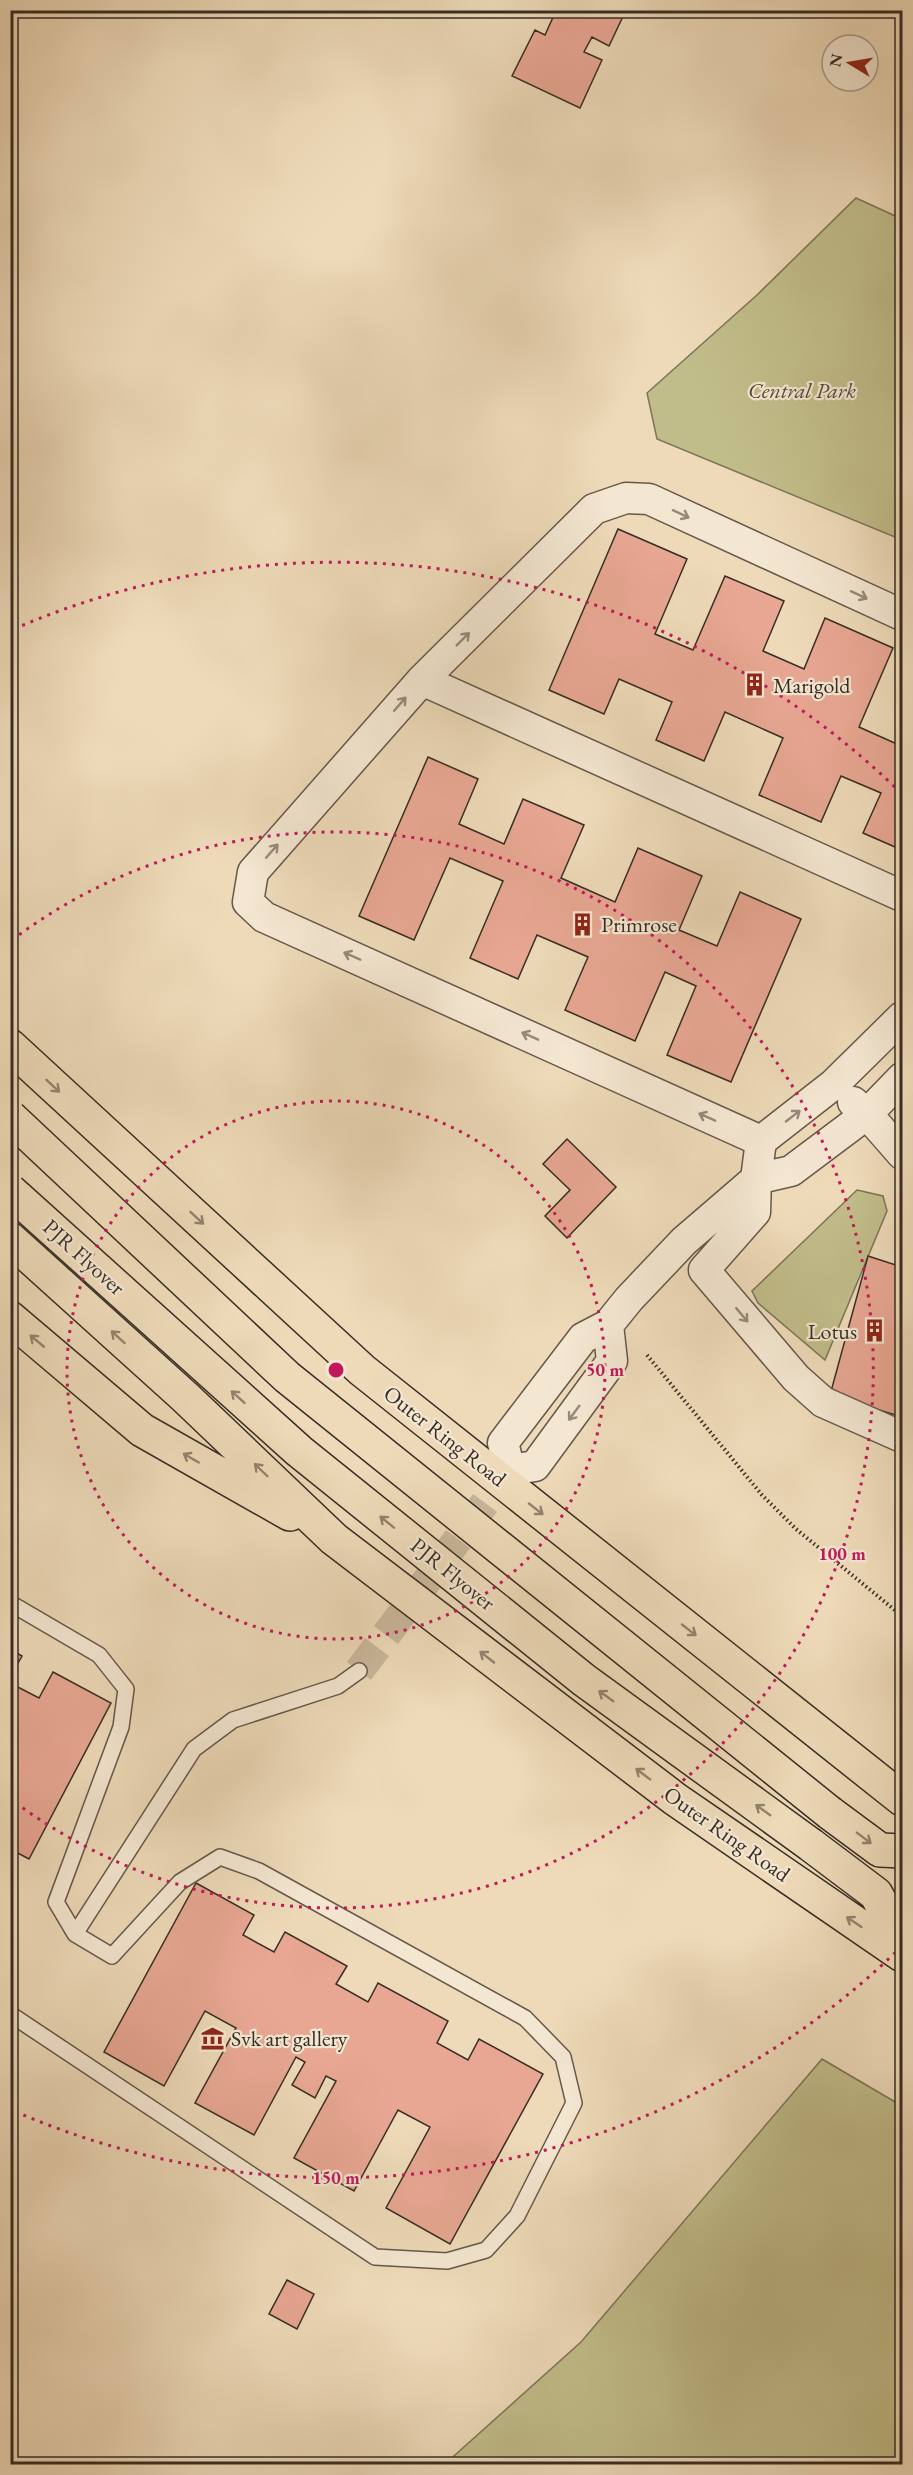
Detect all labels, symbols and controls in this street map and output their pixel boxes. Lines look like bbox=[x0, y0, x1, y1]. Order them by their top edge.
north arrow bbox=[820, 33, 880, 93]
text: N bbox=[824, 52, 847, 69]
park label: Central Park bbox=[748, 376, 856, 405]
one-way arrow bbox=[672, 508, 690, 520]
one-way arrow bbox=[849, 589, 867, 601]
one-way arrow bbox=[456, 631, 471, 646]
place label: Marigold bbox=[773, 671, 851, 700]
building icon: Marigold bbox=[742, 672, 768, 698]
one-way arrow bbox=[393, 697, 407, 712]
one-way arrow bbox=[265, 844, 279, 859]
place label: Primrose bbox=[601, 910, 677, 939]
building icon: Primrose bbox=[570, 911, 596, 937]
one-way arrow bbox=[343, 950, 361, 962]
one-way arrow bbox=[521, 1030, 539, 1042]
one-way arrow bbox=[46, 1079, 61, 1093]
one-way arrow bbox=[784, 1109, 800, 1122]
one-way arrow bbox=[699, 1110, 717, 1122]
one-way arrow bbox=[189, 1211, 204, 1225]
street label: PJR Flyover bbox=[37, 1212, 132, 1302]
one-way arrow bbox=[735, 1307, 749, 1322]
place label: Lotus bbox=[808, 1317, 857, 1346]
building icon: Lotus bbox=[862, 1318, 888, 1344]
one-way arrow bbox=[111, 1330, 126, 1344]
one-way arrow bbox=[29, 1334, 45, 1347]
text: 50 m bbox=[586, 1358, 624, 1381]
centre of rings bbox=[326, 1360, 346, 1380]
street label: Outer Ring Road bbox=[378, 1379, 513, 1494]
one-way arrow bbox=[231, 1390, 246, 1404]
one-way arrow bbox=[568, 1405, 580, 1421]
one-way arrow bbox=[183, 1452, 201, 1463]
one-way arrow bbox=[254, 1463, 269, 1477]
one-way arrow bbox=[528, 1502, 544, 1515]
one-way arrow bbox=[380, 1516, 396, 1529]
street label: PJR Flyover bbox=[405, 1531, 502, 1617]
text: 100 m bbox=[818, 1542, 866, 1565]
one-way arrow bbox=[680, 1624, 696, 1637]
one-way arrow bbox=[479, 1651, 495, 1664]
one-way arrow bbox=[598, 1689, 614, 1702]
one-way arrow bbox=[635, 1768, 651, 1781]
street label: Outer Ring Road bbox=[658, 1780, 797, 1889]
one-way arrow bbox=[756, 1804, 772, 1817]
one-way arrow bbox=[856, 1832, 872, 1845]
one-way arrow bbox=[847, 1916, 863, 1928]
place label: Svk art gallery bbox=[231, 2024, 348, 2053]
museum icon: Svk art gallery bbox=[200, 2025, 226, 2051]
text: 150 m bbox=[312, 2166, 360, 2189]

